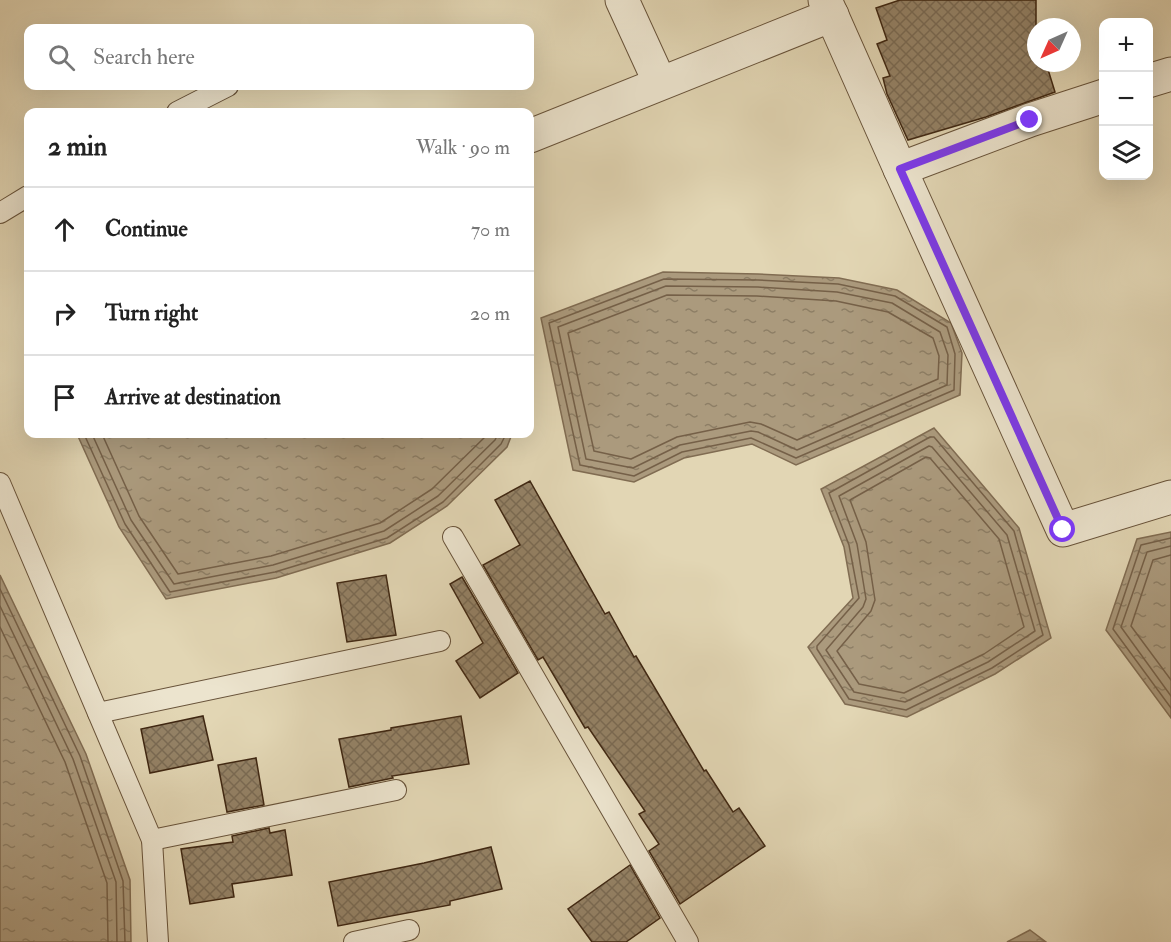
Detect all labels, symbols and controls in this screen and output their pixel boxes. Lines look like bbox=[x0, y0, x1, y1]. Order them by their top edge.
north arrow bbox=[1027, 18, 1081, 72]
map controls bbox=[1099, 18, 1153, 180]
button: + bbox=[1099, 18, 1153, 72]
search box bbox=[24, 24, 534, 90]
icon: search bbox=[45, 41, 78, 74]
text: Search here bbox=[93, 43, 195, 71]
button: − bbox=[1099, 72, 1153, 126]
route end bbox=[1016, 106, 1042, 132]
button: layers bbox=[1099, 126, 1153, 180]
text: 2 min bbox=[48, 131, 107, 163]
text: Walk · 90 m bbox=[416, 135, 510, 160]
icon: ahead bbox=[48, 213, 81, 246]
text: Continue bbox=[105, 215, 188, 243]
text: 70 m bbox=[471, 217, 510, 242]
icon: right bbox=[48, 297, 81, 330]
text: Turn right bbox=[105, 299, 198, 327]
text: 20 m bbox=[470, 301, 510, 326]
icon: arrive bbox=[48, 381, 81, 414]
text: Arrive at destination bbox=[105, 383, 281, 411]
route start bbox=[1049, 516, 1075, 542]

